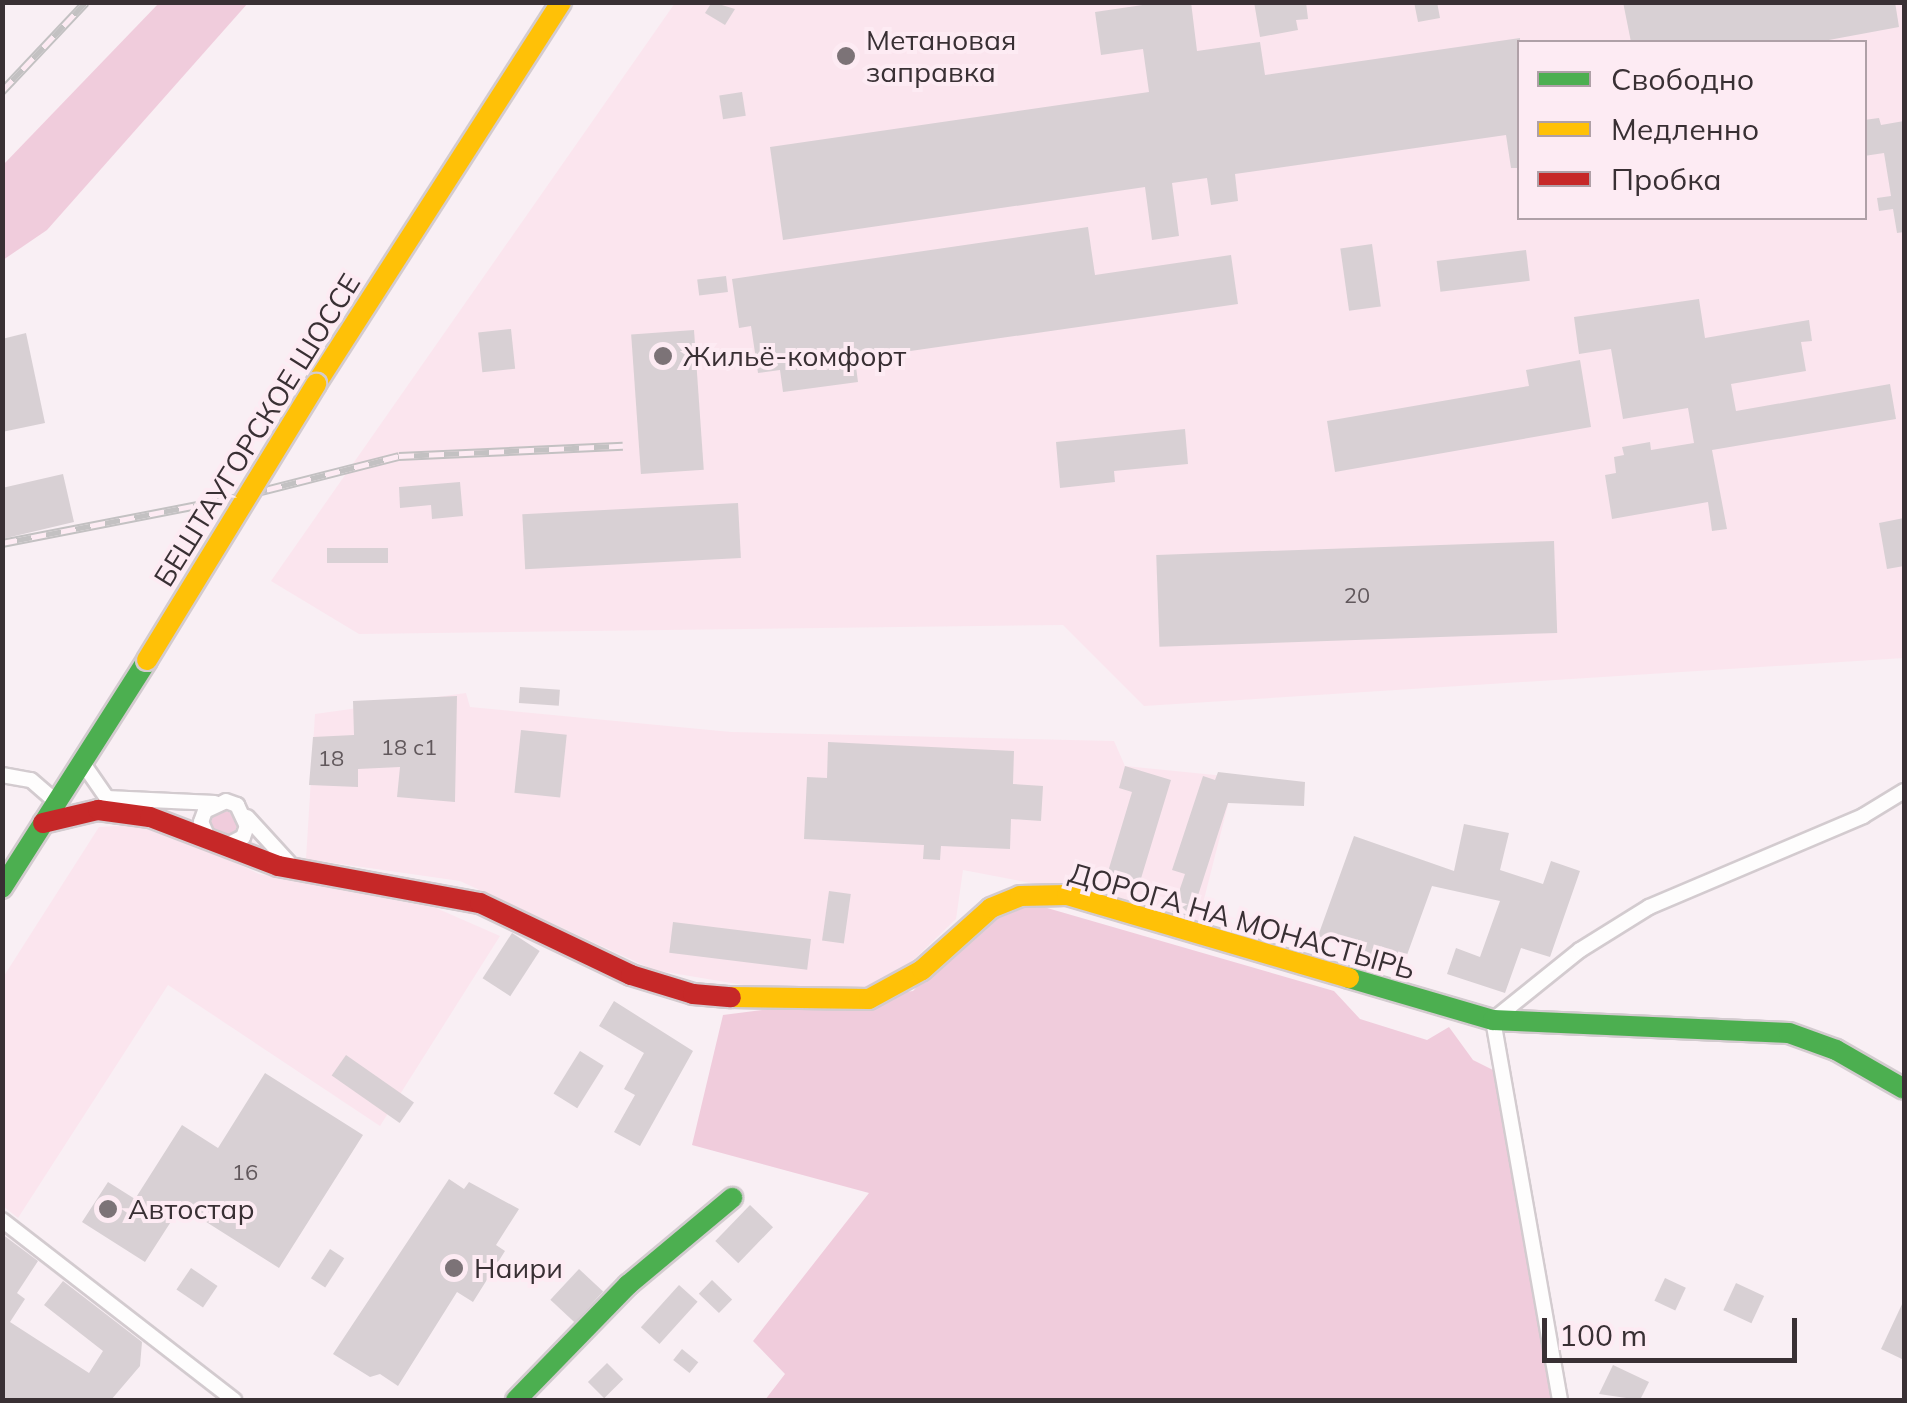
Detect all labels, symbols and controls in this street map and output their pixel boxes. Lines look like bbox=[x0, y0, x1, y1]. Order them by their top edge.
place label: Метановая заправка bbox=[866, 23, 1016, 89]
legend bbox=[1517, 40, 1867, 220]
marker: Метановая заправка bbox=[835, 45, 857, 67]
text: Свободно bbox=[1611, 60, 1754, 98]
text: Медленно bbox=[1611, 110, 1759, 148]
text: Пробка bbox=[1611, 160, 1722, 198]
street label: БЕШТАУГОРСКОЕ ШОССЕ bbox=[147, 268, 367, 592]
place label: Жильё-комфорт bbox=[683, 339, 906, 373]
marker: Жильё-комфорт bbox=[652, 345, 674, 367]
house number: 20 bbox=[1344, 583, 1370, 609]
house number: 18 с1 bbox=[381, 735, 437, 761]
house number: 18 bbox=[318, 746, 344, 772]
street label: ДОРОГА НА МОНАСТЫРЬ bbox=[1065, 855, 1419, 987]
house number: 16 bbox=[232, 1160, 258, 1186]
place label: Автостар bbox=[128, 1192, 254, 1226]
marker: Автостар bbox=[97, 1198, 119, 1220]
place label: Наири bbox=[474, 1251, 563, 1285]
marker: Наири bbox=[443, 1257, 465, 1279]
scale bar bbox=[1547, 1298, 1802, 1360]
text: 100 m bbox=[1559, 1316, 1647, 1354]

